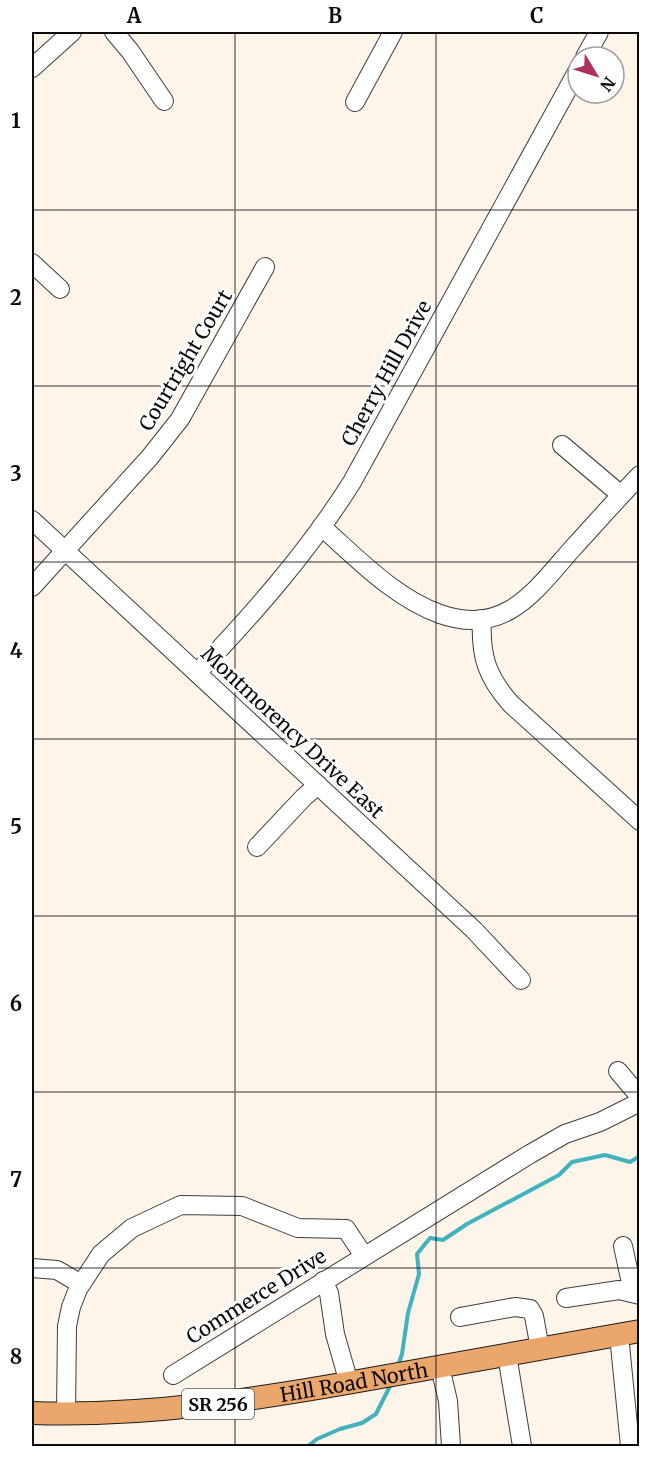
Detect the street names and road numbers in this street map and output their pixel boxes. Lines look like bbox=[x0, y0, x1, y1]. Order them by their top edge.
street label: Courtright Court bbox=[133, 285, 237, 435]
street label: Cherry Hill Drive bbox=[336, 296, 436, 450]
street label: Montmorency Drive East bbox=[196, 641, 390, 823]
street label: Commerce Drive bbox=[182, 1243, 330, 1349]
street label: Hill Road North bbox=[278, 1356, 430, 1407]
road number: SR 256 bbox=[182, 1389, 254, 1419]

